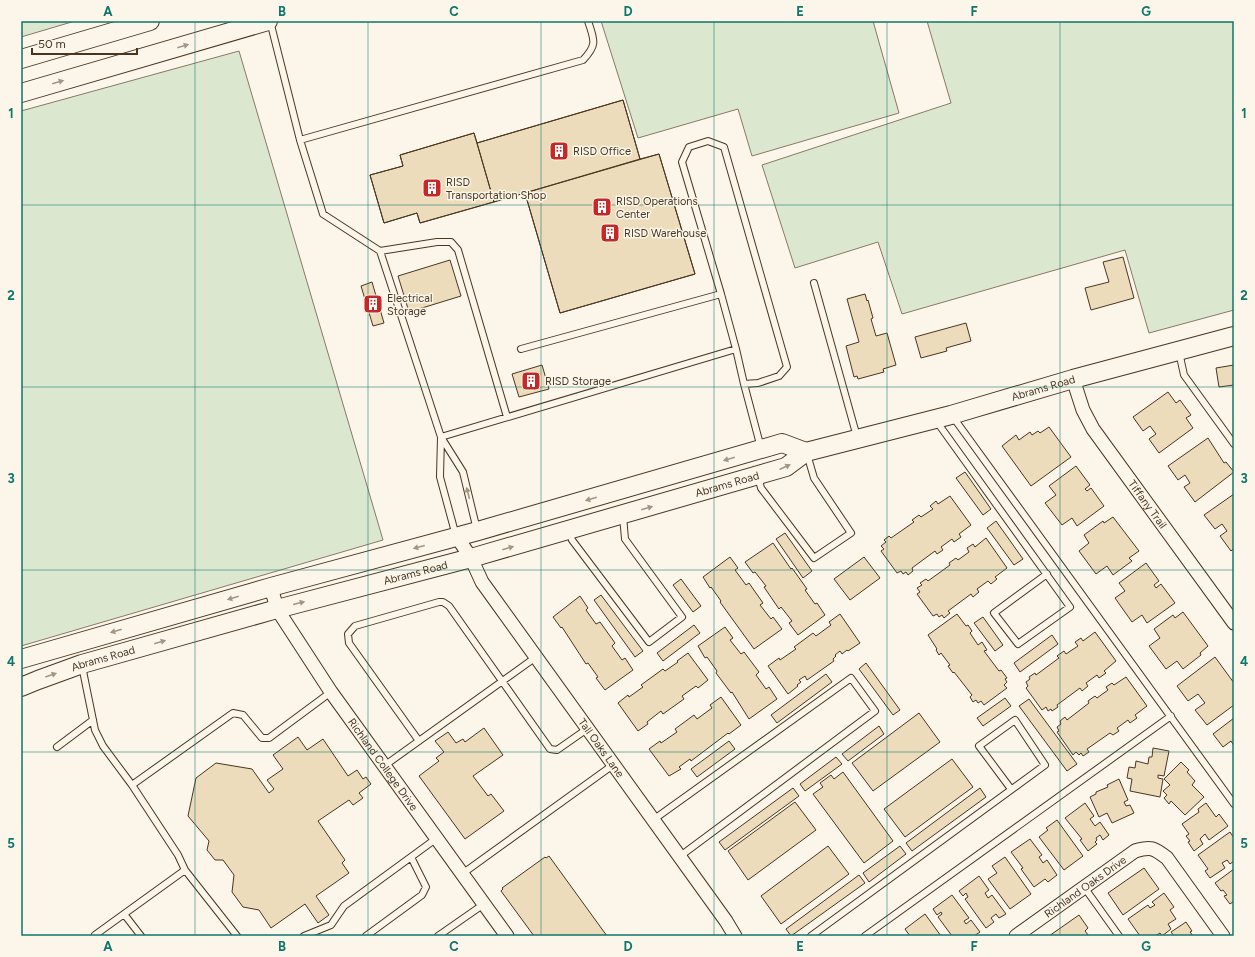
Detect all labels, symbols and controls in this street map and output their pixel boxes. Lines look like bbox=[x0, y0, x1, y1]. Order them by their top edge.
text: A bbox=[103, 4, 113, 19]
text: B bbox=[278, 4, 286, 19]
text: C bbox=[449, 4, 459, 19]
text: D bbox=[623, 4, 633, 19]
text: E bbox=[796, 4, 804, 19]
text: F bbox=[970, 4, 978, 19]
text: G bbox=[1141, 4, 1151, 19]
scale bar bbox=[32, 30, 137, 56]
text: 50 m bbox=[38, 37, 66, 51]
one-way arrow bbox=[178, 43, 190, 49]
one-way arrow bbox=[53, 79, 65, 85]
text: 1 bbox=[8, 106, 14, 121]
text: 1 bbox=[1241, 106, 1247, 121]
building icon: RISD Office bbox=[548, 140, 570, 162]
place label: RISD Office bbox=[573, 145, 631, 158]
place label: RISD Transportation Shop bbox=[446, 176, 547, 202]
building icon: RISD Transportation Shop bbox=[421, 177, 443, 199]
place label: RISD Operations Center bbox=[616, 195, 698, 221]
building icon: RISD Operations Center bbox=[591, 196, 613, 218]
building icon: RISD Warehouse bbox=[599, 222, 621, 244]
place label: RISD Warehouse bbox=[624, 227, 706, 240]
text: 2 bbox=[7, 288, 15, 303]
text: 2 bbox=[1240, 288, 1248, 303]
place label: Electrical Storage bbox=[387, 292, 432, 318]
building icon: Electrical Storage bbox=[362, 293, 384, 315]
building icon: RISD Storage bbox=[520, 370, 542, 392]
street label: Abrams Road bbox=[1010, 373, 1077, 404]
place label: RISD Storage bbox=[545, 375, 611, 388]
one-way arrow bbox=[723, 456, 735, 462]
one-way arrow bbox=[779, 464, 790, 470]
street label: Abrams Road bbox=[694, 469, 761, 500]
text: 3 bbox=[7, 471, 15, 486]
text: 3 bbox=[1240, 471, 1248, 486]
street label: Tiffany Trail bbox=[1125, 478, 1169, 531]
one-way arrow bbox=[465, 487, 471, 500]
one-way arrow bbox=[585, 496, 597, 502]
one-way arrow bbox=[641, 505, 653, 511]
one-way arrow bbox=[413, 544, 425, 550]
one-way arrow bbox=[502, 544, 515, 550]
street label: Abrams Road bbox=[382, 558, 449, 588]
one-way arrow bbox=[227, 595, 239, 601]
one-way arrow bbox=[292, 600, 305, 606]
one-way arrow bbox=[110, 628, 122, 634]
one-way arrow bbox=[154, 639, 166, 645]
street label: Abrams Road bbox=[69, 643, 137, 674]
text: 4 bbox=[7, 654, 15, 669]
text: 4 bbox=[1240, 654, 1248, 669]
one-way arrow bbox=[46, 672, 58, 678]
street label: Richland College Drive bbox=[345, 716, 420, 813]
street label: Tall Oaks Lane bbox=[575, 716, 627, 780]
text: 5 bbox=[7, 836, 15, 851]
text: 5 bbox=[1240, 836, 1248, 851]
street label: Richland Oaks Drive bbox=[1042, 853, 1129, 921]
text: A bbox=[103, 939, 113, 954]
text: B bbox=[278, 939, 286, 954]
text: C bbox=[449, 939, 459, 954]
text: D bbox=[623, 939, 633, 954]
text: E bbox=[796, 939, 804, 954]
text: F bbox=[970, 939, 978, 954]
text: G bbox=[1141, 939, 1151, 954]

